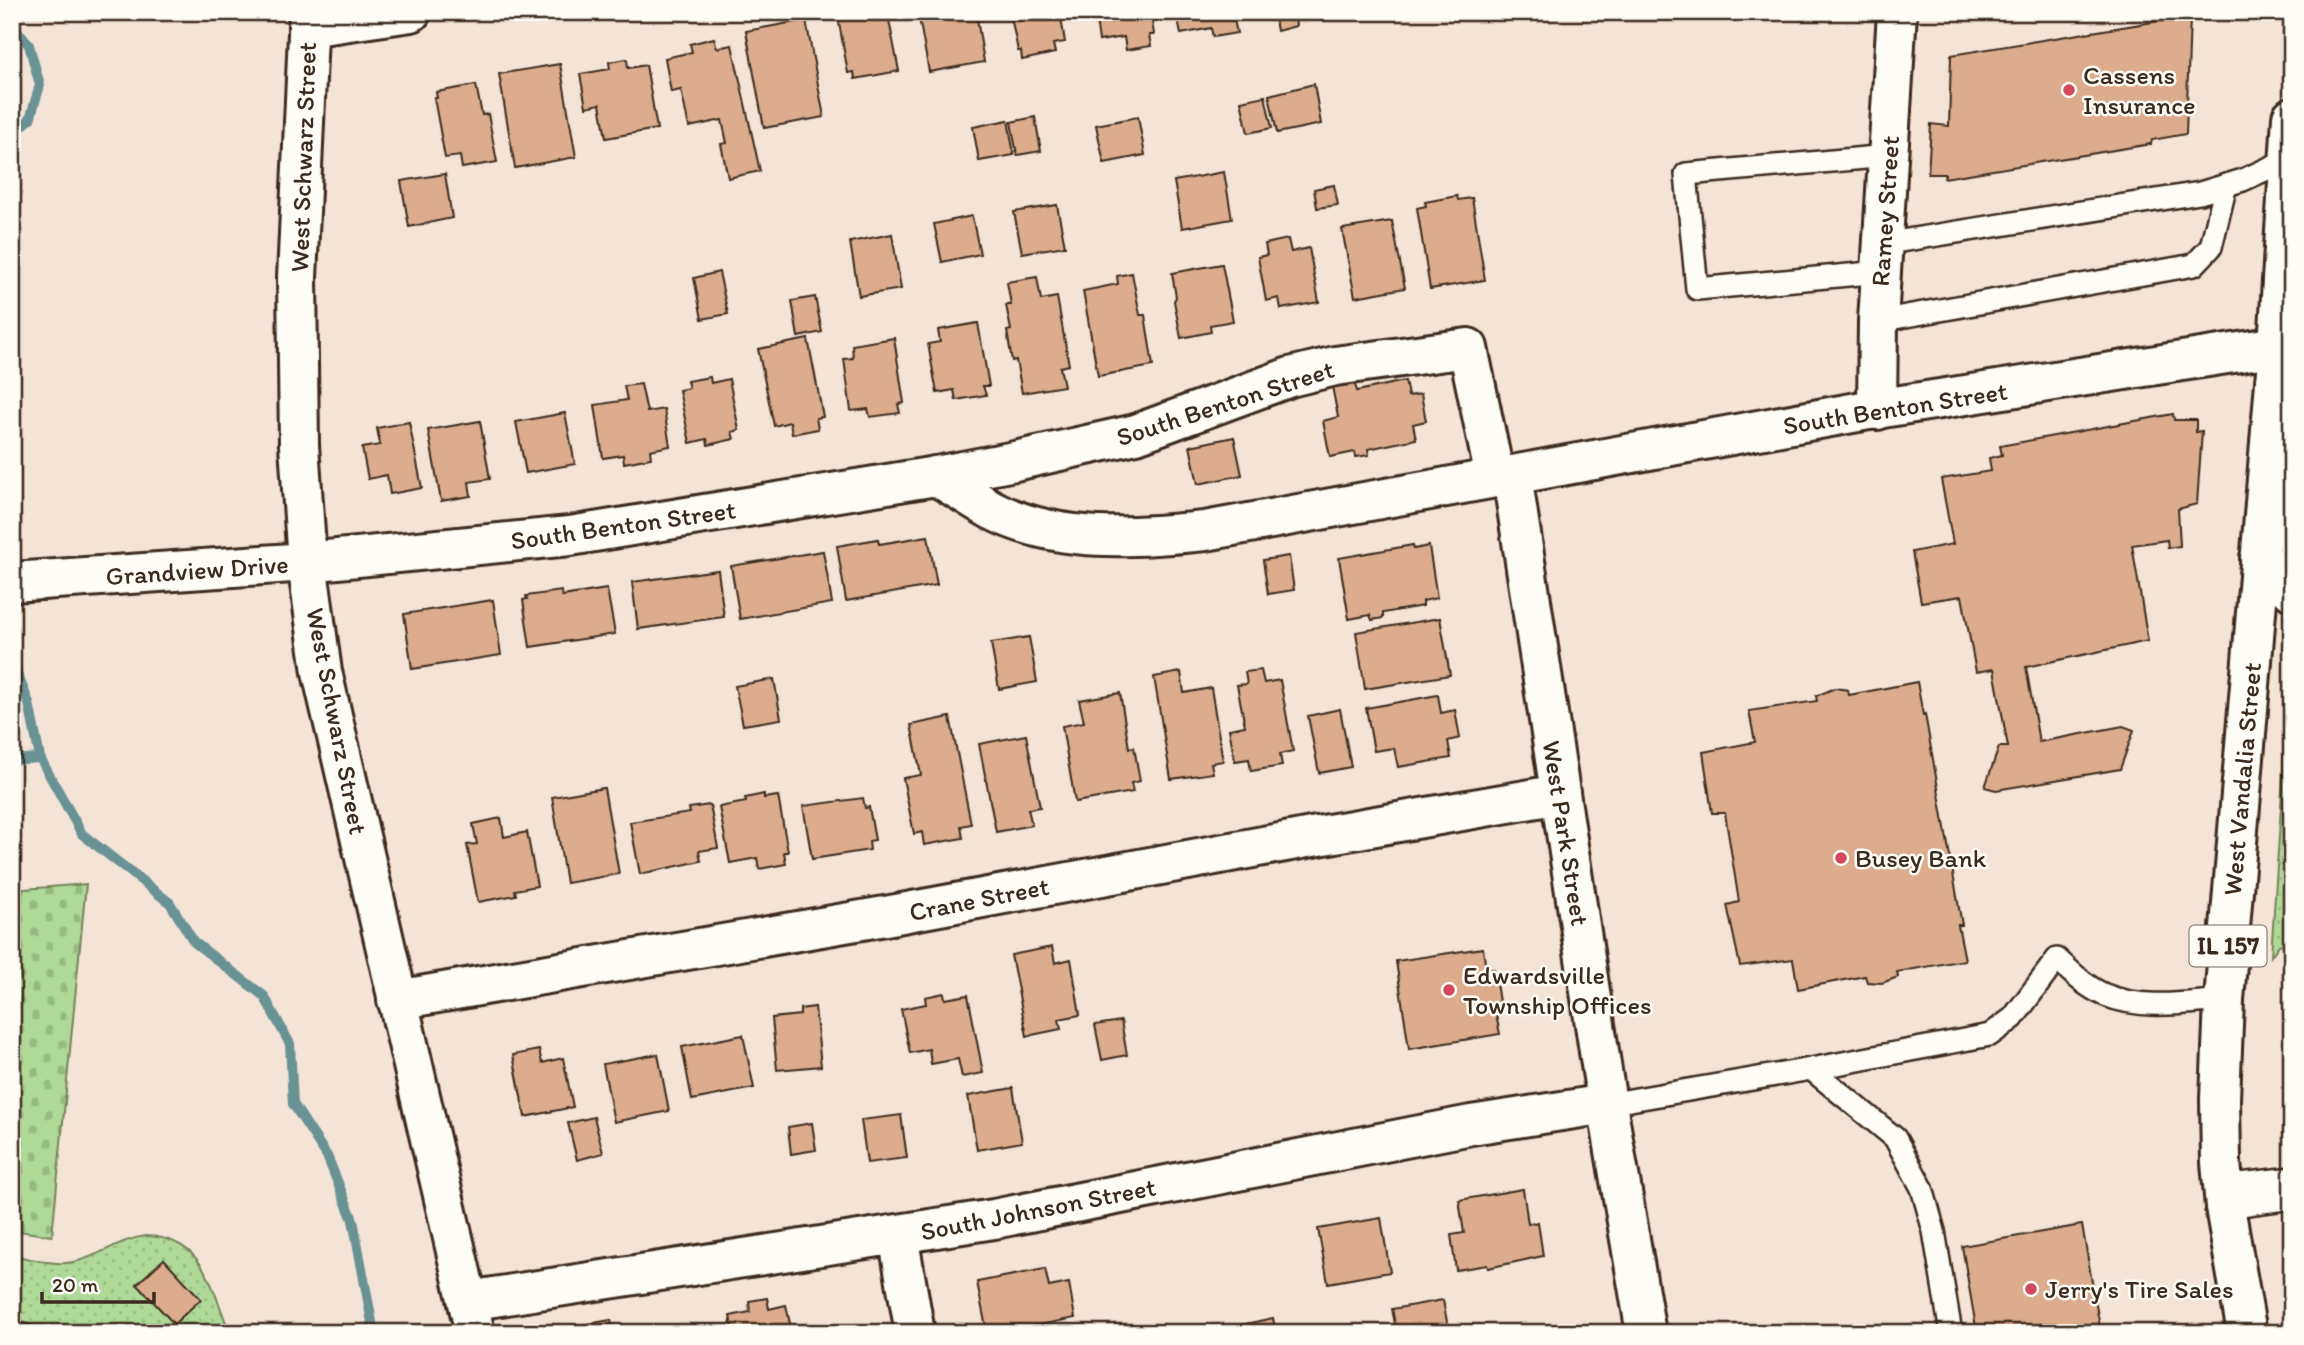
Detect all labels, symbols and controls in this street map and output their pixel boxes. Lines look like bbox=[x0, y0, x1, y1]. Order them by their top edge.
street label: West Schwarz Street bbox=[283, 41, 323, 273]
place label: Cassens Insurance bbox=[2083, 59, 2196, 121]
marker: Cassens Insurance bbox=[2061, 82, 2077, 98]
street label: Ramey Street bbox=[1864, 134, 1906, 287]
street label: South Benton Street bbox=[1112, 353, 1338, 453]
street label: South Benton Street bbox=[1780, 374, 2010, 442]
street label: South Benton Street bbox=[508, 493, 738, 557]
street label: Grandview Drive bbox=[105, 548, 289, 592]
street label: West Schwarz Street bbox=[299, 605, 375, 837]
street label: West Vandalia Street bbox=[2216, 661, 2268, 897]
street label: West Park Street bbox=[1536, 738, 1596, 928]
place label: Busey Bank bbox=[1855, 842, 1987, 874]
marker: Busey Bank bbox=[1833, 850, 1849, 866]
street label: Crane Street bbox=[906, 870, 1052, 928]
road number: IL 157 bbox=[2190, 926, 2266, 966]
place label: Edwardsville Township Offices bbox=[1463, 959, 1652, 1021]
marker: Edwardsville Township Offices bbox=[1441, 982, 1457, 998]
street label: South Johnson Street bbox=[918, 1170, 1159, 1248]
scale bar bbox=[42, 1261, 154, 1305]
text: 20 m bbox=[52, 1272, 99, 1297]
place label: Jerry's Tire Sales bbox=[2045, 1273, 2234, 1305]
marker: Jerry's Tire Sales bbox=[2023, 1281, 2039, 1297]

